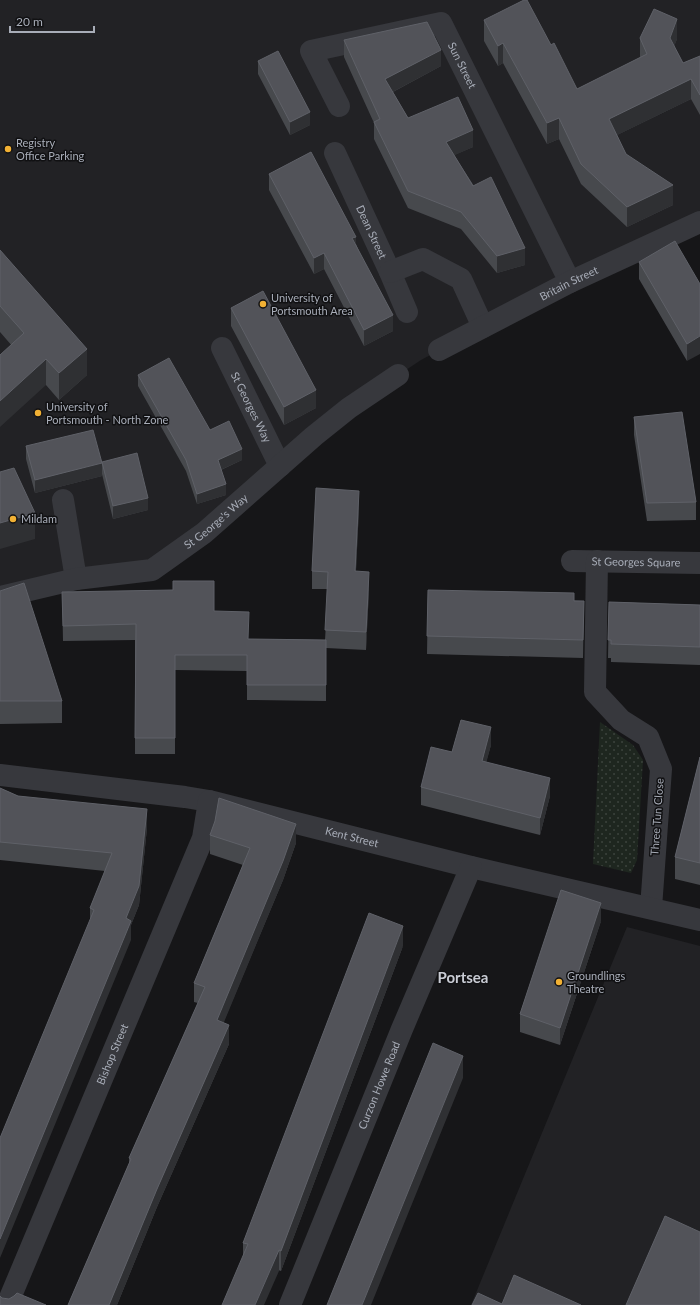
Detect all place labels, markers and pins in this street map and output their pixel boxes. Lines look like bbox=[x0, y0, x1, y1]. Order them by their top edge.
place label: Registry Office Parking bbox=[16, 136, 85, 162]
marker: Registry Office Parking bbox=[3, 144, 13, 154]
place label: University of Portsmouth Area bbox=[271, 291, 353, 317]
marker: University of Portsmouth Area bbox=[258, 299, 268, 309]
place label: University of Portsmouth - North Zone bbox=[46, 400, 169, 426]
marker: University of Portsmouth - North Zone bbox=[33, 408, 43, 418]
place label: Mildam bbox=[21, 512, 57, 525]
marker: Mildam bbox=[8, 514, 18, 524]
place label: Groundlings Theatre bbox=[567, 969, 625, 995]
marker: Groundlings Theatre bbox=[554, 977, 564, 987]

